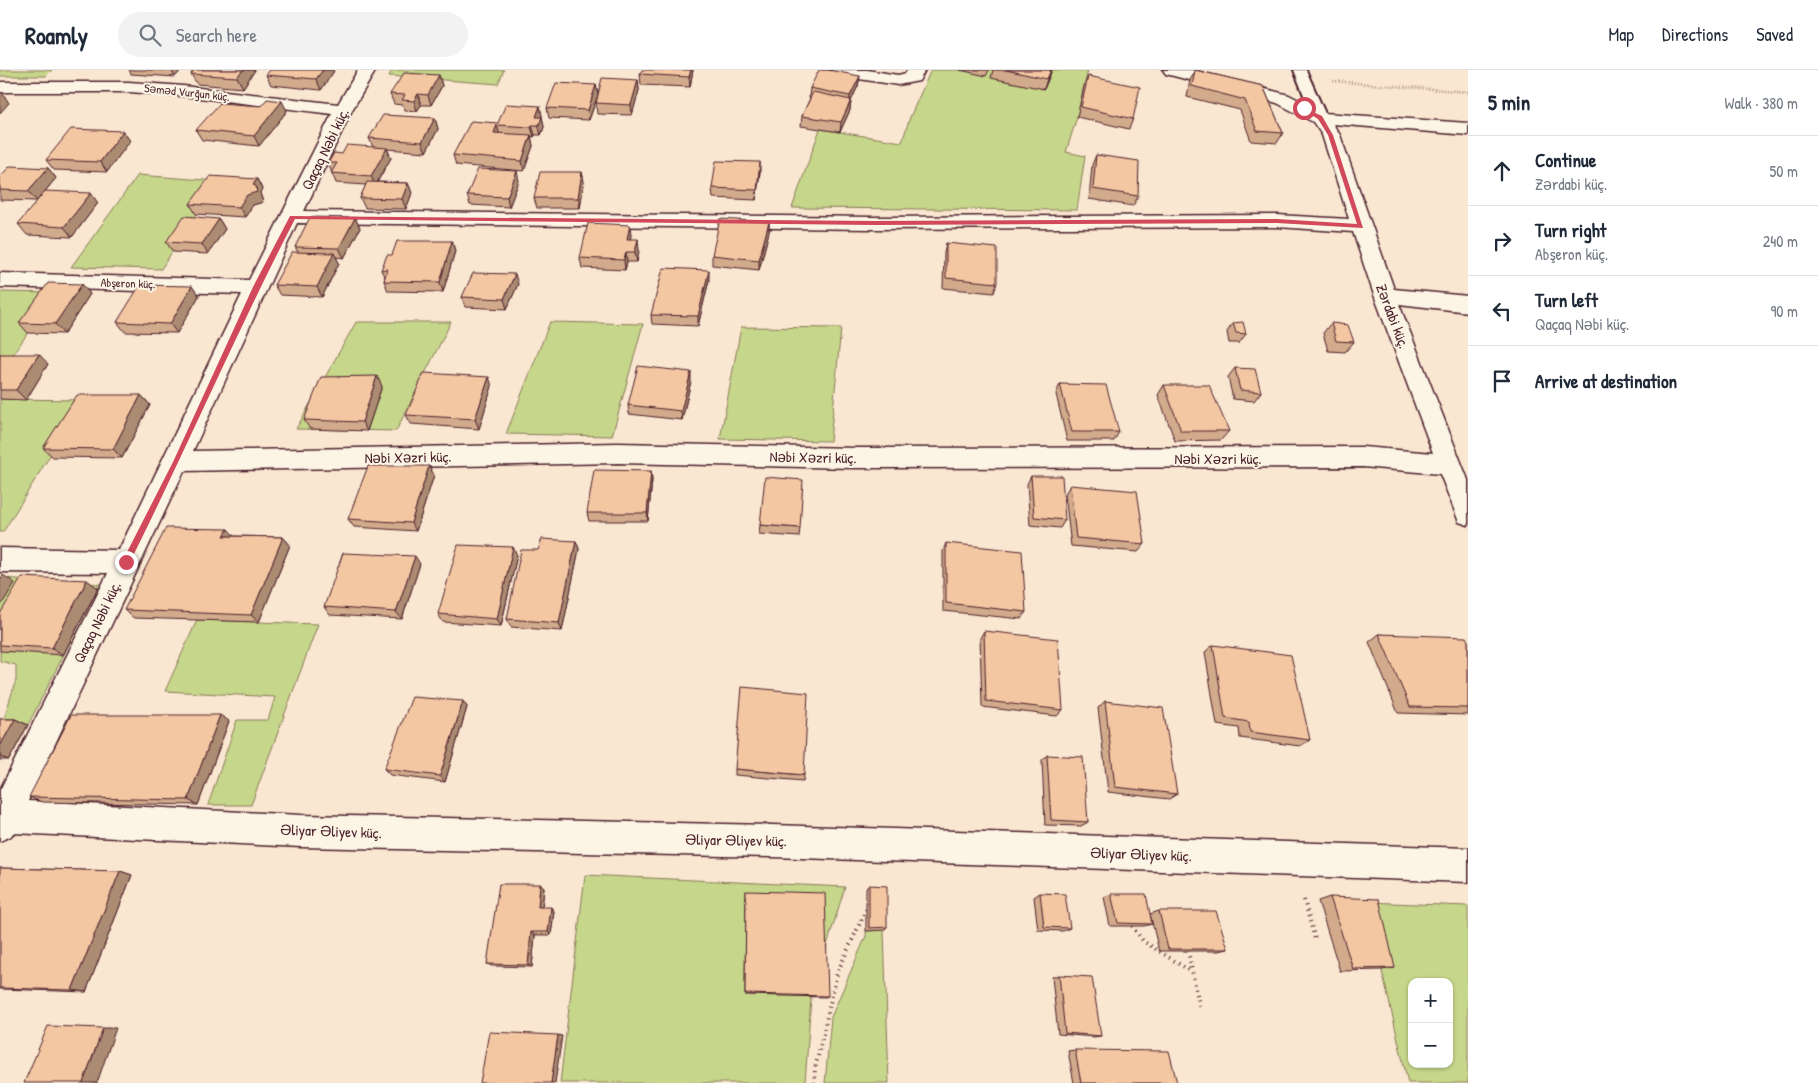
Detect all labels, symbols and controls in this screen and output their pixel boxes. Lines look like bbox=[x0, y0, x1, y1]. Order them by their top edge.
search box bbox=[118, 12, 468, 57]
text: Roamly bbox=[25, 19, 88, 51]
icon: search bbox=[136, 21, 164, 49]
text: Search here bbox=[176, 22, 257, 48]
text: Map bbox=[1609, 22, 1634, 47]
text: Directions bbox=[1662, 22, 1728, 47]
text: Saved bbox=[1756, 22, 1793, 47]
street label: Səməd Vurğun küç. bbox=[143, 79, 231, 105]
text: 5 min bbox=[1488, 88, 1530, 117]
text: Walk · 380 m bbox=[1725, 92, 1798, 114]
route start bbox=[1293, 97, 1316, 120]
street label: Qaçaq Nəbi küç. bbox=[296, 105, 354, 193]
text: Continue bbox=[1535, 147, 1596, 173]
icon: ahead bbox=[1488, 157, 1516, 185]
text: 50 m bbox=[1770, 160, 1798, 182]
text: Zərdabi küç. bbox=[1535, 173, 1607, 195]
text: Turn right bbox=[1535, 217, 1606, 243]
icon: right bbox=[1488, 227, 1516, 255]
text: 240 m bbox=[1763, 230, 1798, 252]
text: Abşeron küç. bbox=[1535, 243, 1608, 265]
street label: Abşeron küç. bbox=[100, 274, 156, 292]
street label: Zərdabi küç. bbox=[1371, 281, 1415, 351]
text: Turn left bbox=[1535, 287, 1598, 313]
icon: left bbox=[1488, 297, 1516, 325]
text: 90 m bbox=[1770, 300, 1798, 322]
text: Qaçaq Nəbi küç. bbox=[1535, 313, 1629, 335]
icon: arrive bbox=[1488, 367, 1516, 395]
text: Arrive at destination bbox=[1535, 368, 1677, 394]
street label: Nəbi Xəzri küç. bbox=[364, 446, 452, 468]
street label: Nəbi Xəzri küç. bbox=[769, 446, 857, 468]
street label: Nəbi Xəzri küç. bbox=[1175, 448, 1261, 469]
route end bbox=[115, 551, 138, 574]
street label: Qaçaq Nəbi küç. bbox=[68, 578, 126, 666]
street label: Əliyar Əliyev küç. bbox=[280, 819, 382, 843]
street label: Əliyar Əliyev küç. bbox=[685, 829, 787, 851]
street label: Əliyar Əliyev küç. bbox=[1090, 842, 1192, 866]
map controls bbox=[1408, 978, 1453, 1068]
button: + bbox=[1408, 978, 1453, 1023]
button: − bbox=[1408, 1023, 1453, 1068]

